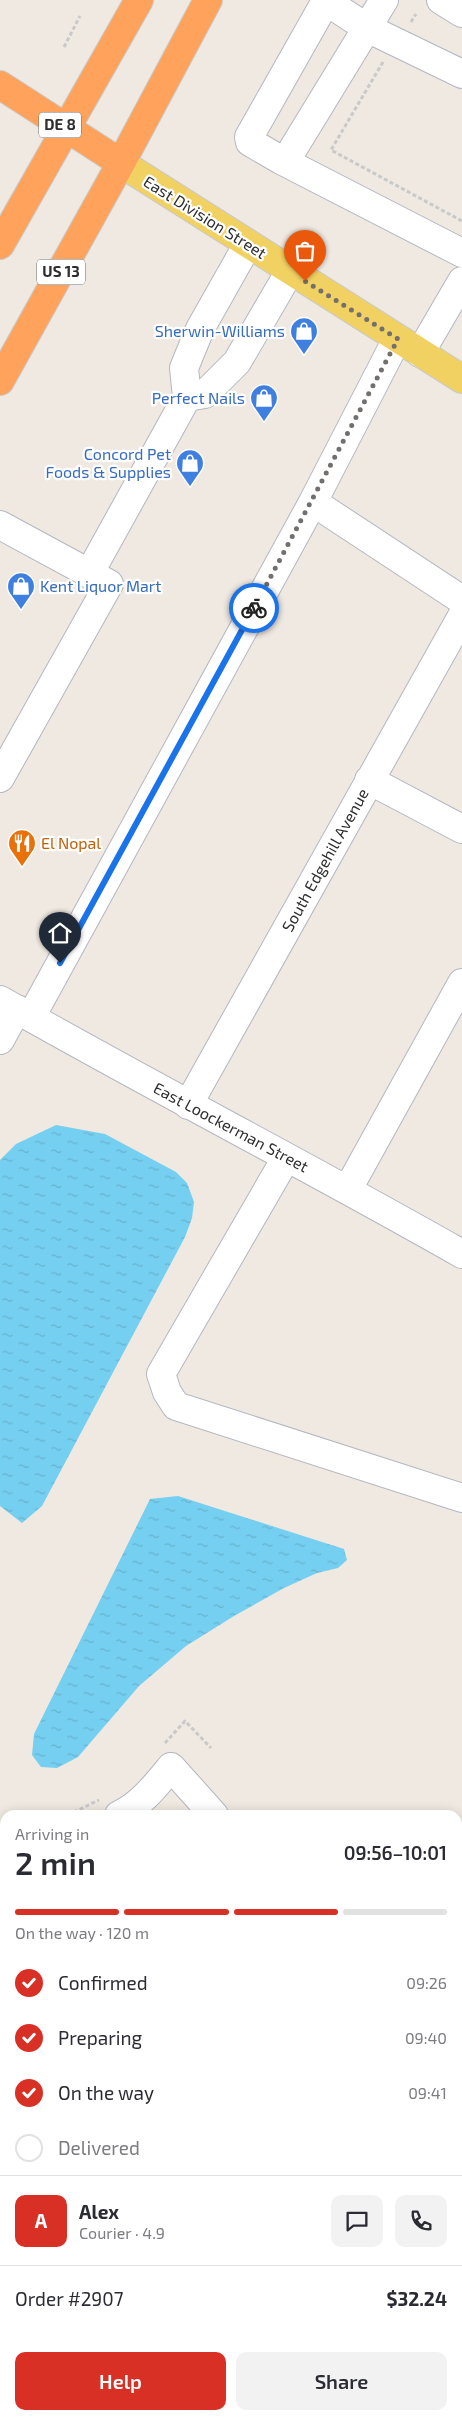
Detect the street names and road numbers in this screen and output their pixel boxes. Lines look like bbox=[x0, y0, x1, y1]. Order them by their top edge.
road number: DE 8 bbox=[39, 112, 81, 138]
street label: East Division Street bbox=[140, 171, 270, 262]
road number: US 13 bbox=[37, 260, 85, 284]
street label: South Edgehill Avenue bbox=[277, 785, 372, 935]
street label: East Loockerman Street bbox=[150, 1078, 312, 1176]

